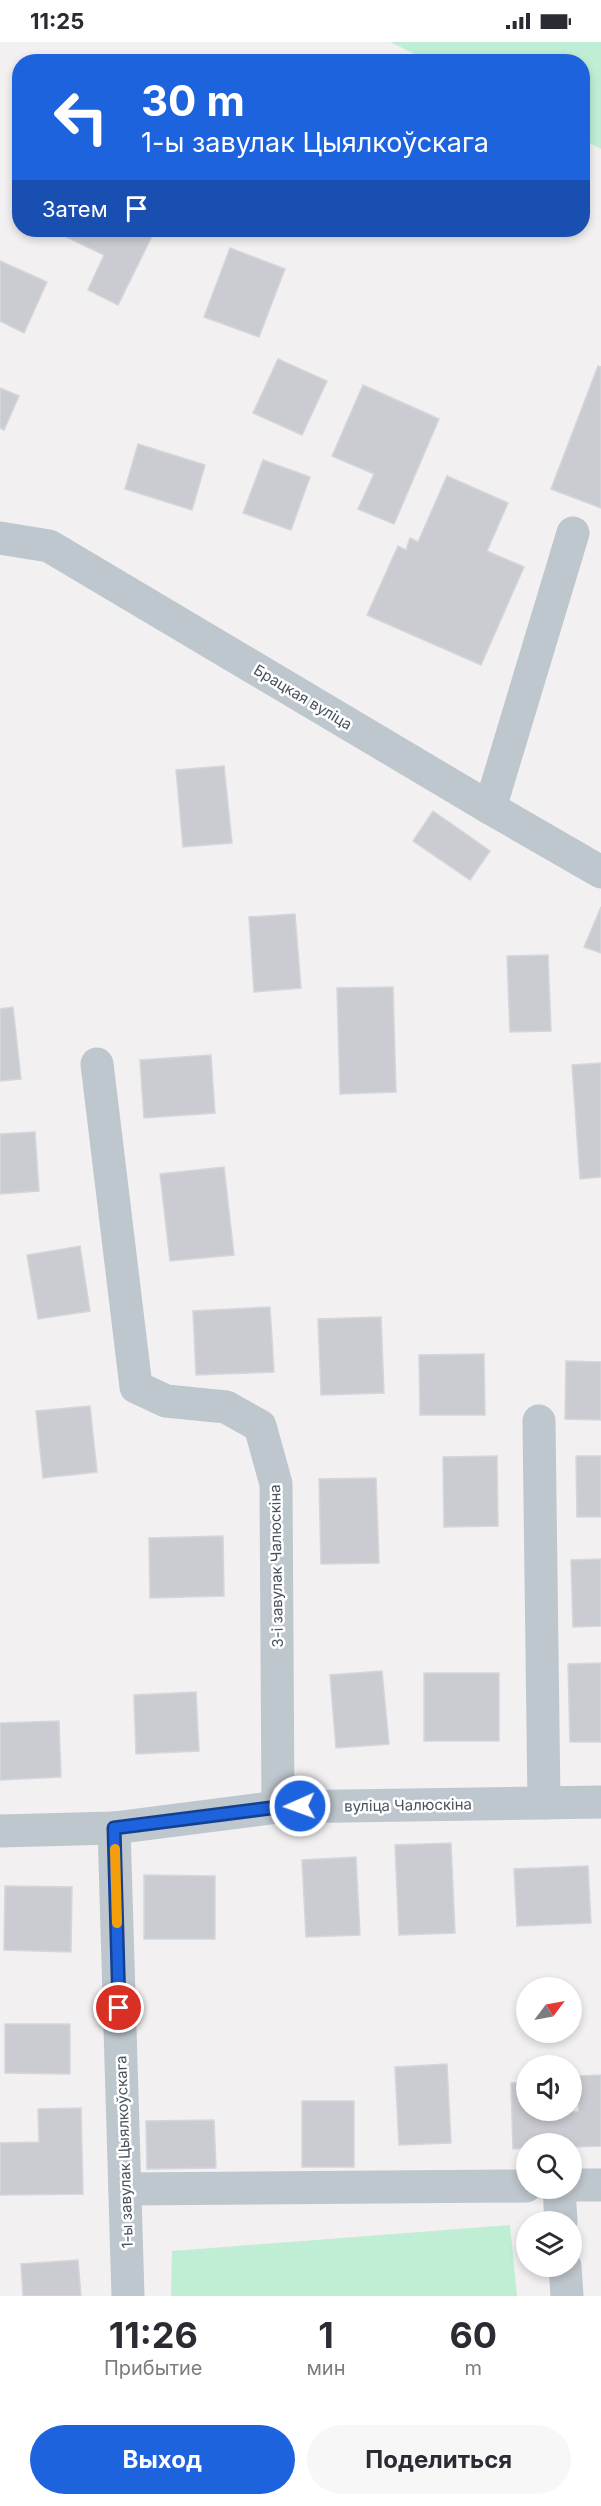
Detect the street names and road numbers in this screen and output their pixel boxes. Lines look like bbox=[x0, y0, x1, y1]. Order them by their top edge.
street label: Брацкая вуліца bbox=[250, 660, 356, 734]
street label: 3-і завулак Чалюскіна bbox=[265, 1484, 287, 1648]
street label: вуліца Чалюскіна bbox=[344, 1794, 472, 1816]
street label: 1-ы завулак Цыялкоўскага bbox=[111, 2055, 137, 2249]

